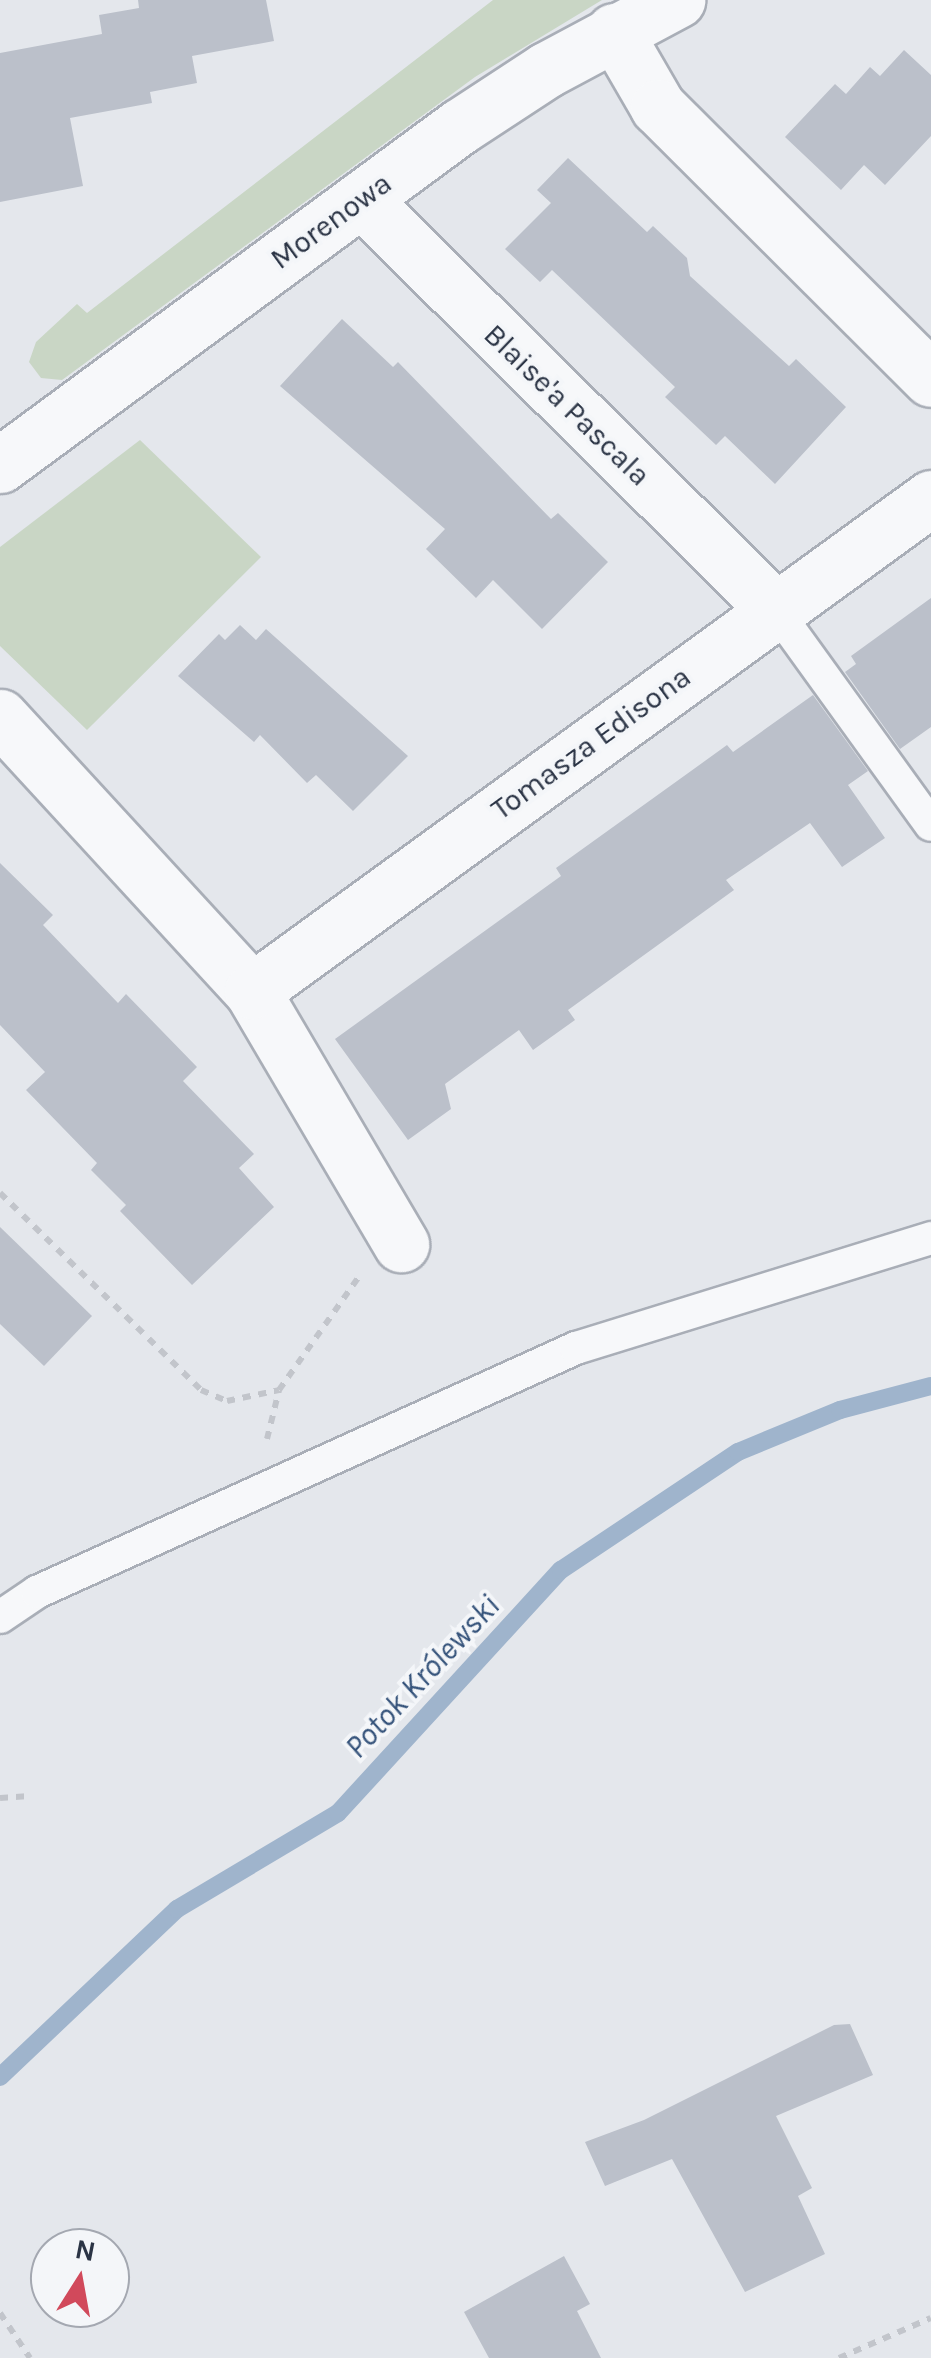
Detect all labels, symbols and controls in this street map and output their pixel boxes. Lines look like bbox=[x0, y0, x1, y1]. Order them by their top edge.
street label: Morenowa bbox=[263, 165, 399, 277]
street label: Blaise'a Pascala bbox=[476, 317, 658, 493]
street label: Tomasza Edisona bbox=[484, 659, 698, 827]
water label: Potok Królewski bbox=[338, 1587, 508, 1767]
north arrow bbox=[30, 2228, 130, 2328]
text: N bbox=[72, 2232, 98, 2268]

